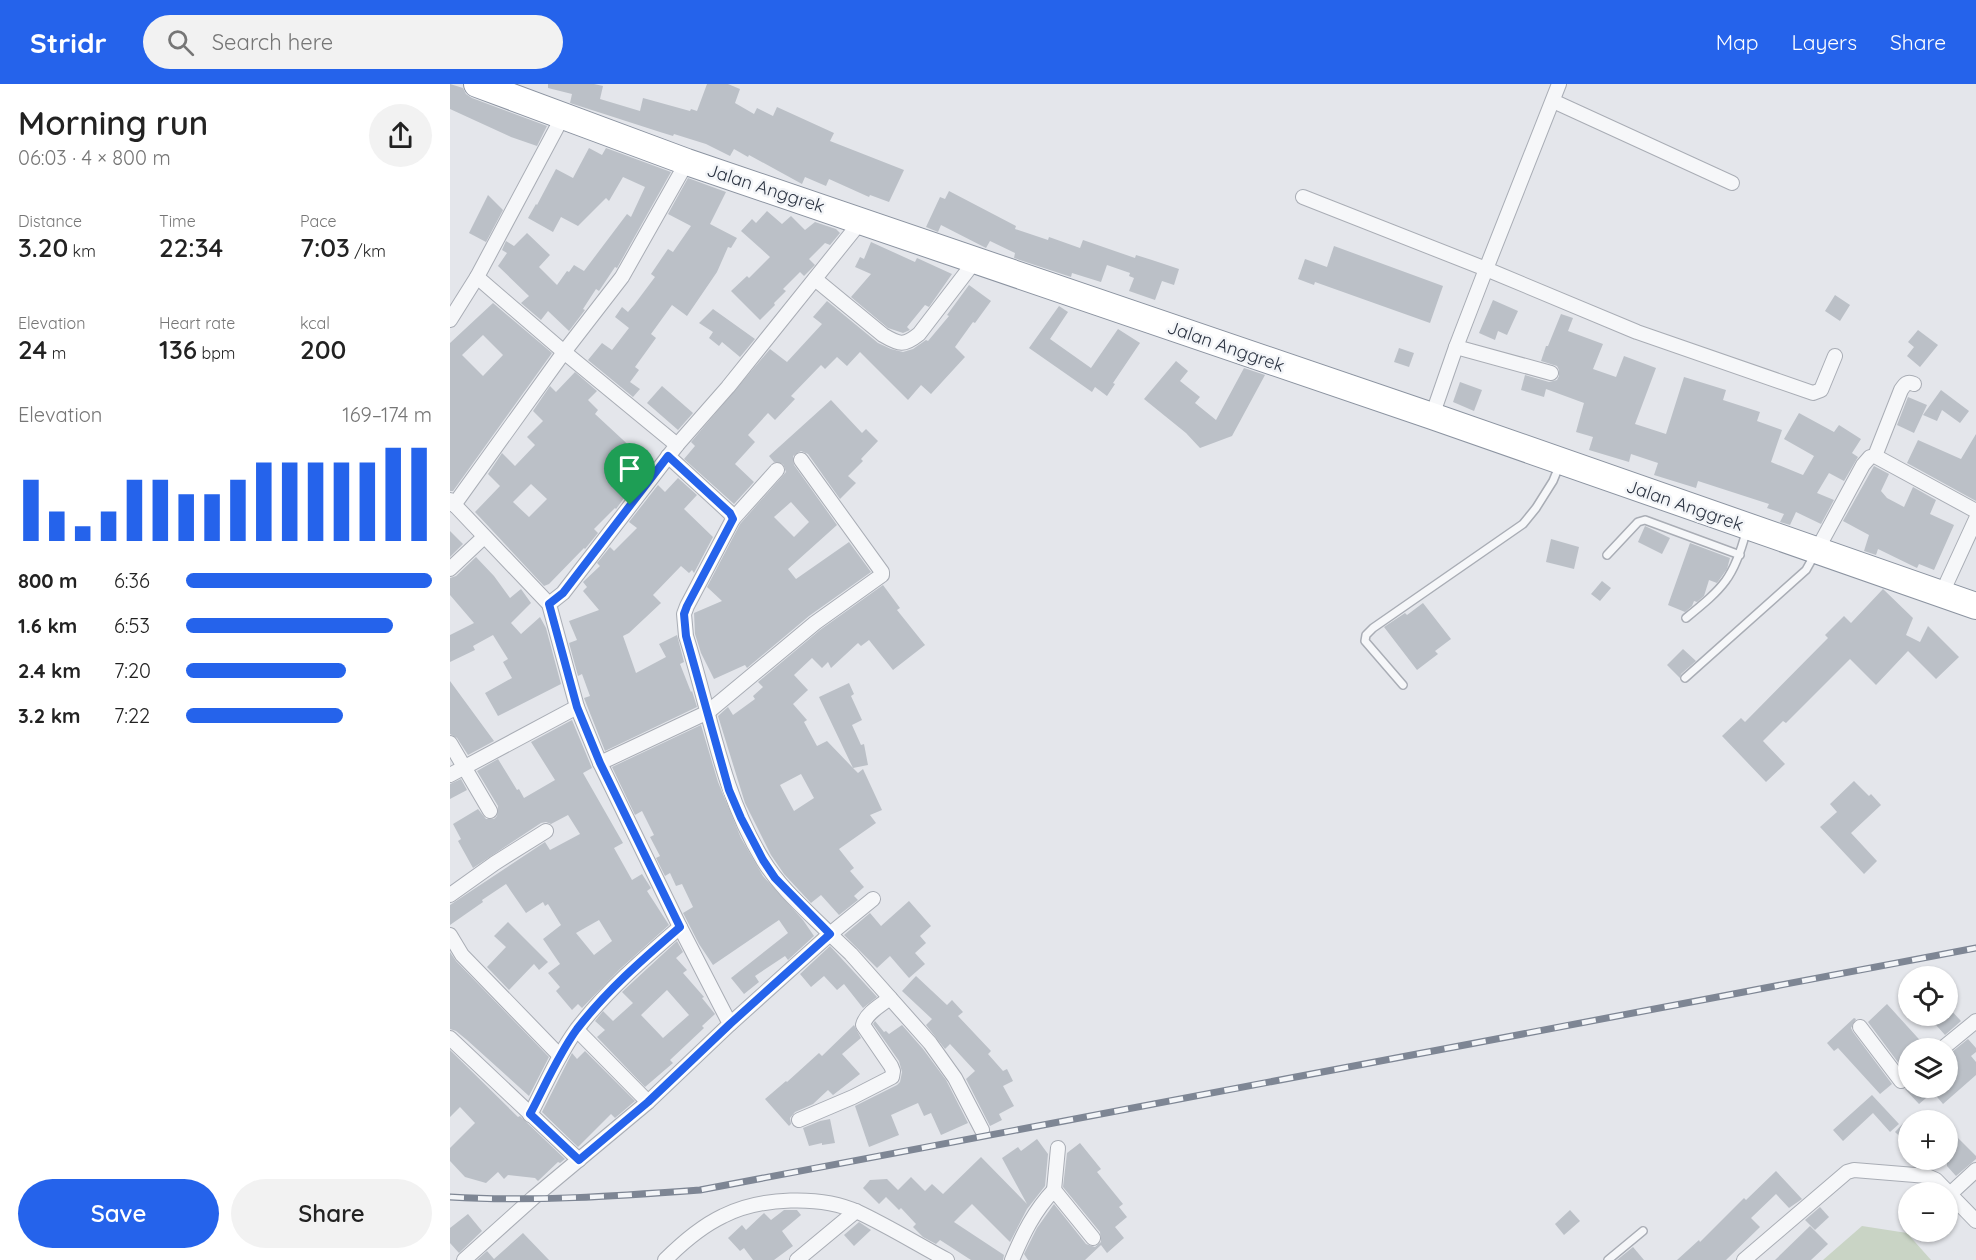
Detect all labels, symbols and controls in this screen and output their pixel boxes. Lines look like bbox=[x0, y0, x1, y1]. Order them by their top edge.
search box bbox=[143, 15, 563, 69]
text: Stridr bbox=[30, 25, 107, 60]
icon: search bbox=[164, 26, 197, 59]
text: Search here bbox=[212, 28, 333, 56]
text: Map bbox=[1716, 29, 1759, 55]
text: Layers bbox=[1792, 29, 1857, 55]
text: Share bbox=[1890, 29, 1946, 55]
text: Morning run bbox=[18, 102, 208, 143]
button: share bbox=[369, 104, 432, 167]
text: 06:03 · 4 × 800 m bbox=[18, 145, 171, 170]
street label: Jalan Anggrek bbox=[704, 158, 828, 218]
text: Distance bbox=[18, 211, 82, 231]
text: Time bbox=[159, 211, 196, 231]
text: Pace bbox=[300, 211, 336, 231]
text: 3.20 bbox=[18, 231, 68, 264]
text: 22:34 bbox=[159, 231, 223, 264]
text: 7:03 bbox=[300, 231, 350, 264]
text: km bbox=[68, 241, 96, 261]
text: /km bbox=[350, 241, 386, 261]
text: Elevation bbox=[18, 313, 85, 333]
text: Heart rate bbox=[159, 313, 235, 333]
text: kcal bbox=[300, 313, 330, 333]
street label: Jalan Anggrek bbox=[1164, 315, 1288, 377]
text: 24 bbox=[18, 333, 47, 366]
text: 136 bbox=[159, 333, 197, 366]
text: 200 bbox=[300, 333, 346, 366]
text: m bbox=[47, 343, 66, 363]
text: bpm bbox=[197, 343, 235, 363]
text: Elevation bbox=[18, 402, 102, 427]
text: 169–174 m bbox=[342, 402, 432, 427]
pin bbox=[604, 443, 655, 505]
icon: arrive bbox=[613, 452, 646, 485]
street label: Jalan Anggrek bbox=[1623, 474, 1747, 536]
text: 800 m bbox=[18, 568, 78, 593]
text: 6:36 bbox=[114, 568, 150, 593]
text: 1.6 km bbox=[18, 613, 77, 638]
text: 6:53 bbox=[114, 613, 150, 638]
text: 2.4 km bbox=[18, 658, 81, 683]
text: 7:20 bbox=[114, 658, 151, 683]
text: 3.2 km bbox=[18, 703, 81, 728]
text: 7:22 bbox=[114, 703, 150, 728]
map controls bbox=[1898, 966, 1958, 1242]
button: locate bbox=[1898, 966, 1958, 1026]
button: layers bbox=[1898, 1038, 1958, 1098]
button: + bbox=[1898, 1110, 1958, 1170]
button: Save bbox=[18, 1179, 219, 1248]
button: Share bbox=[231, 1179, 432, 1248]
button: − bbox=[1898, 1182, 1958, 1242]

